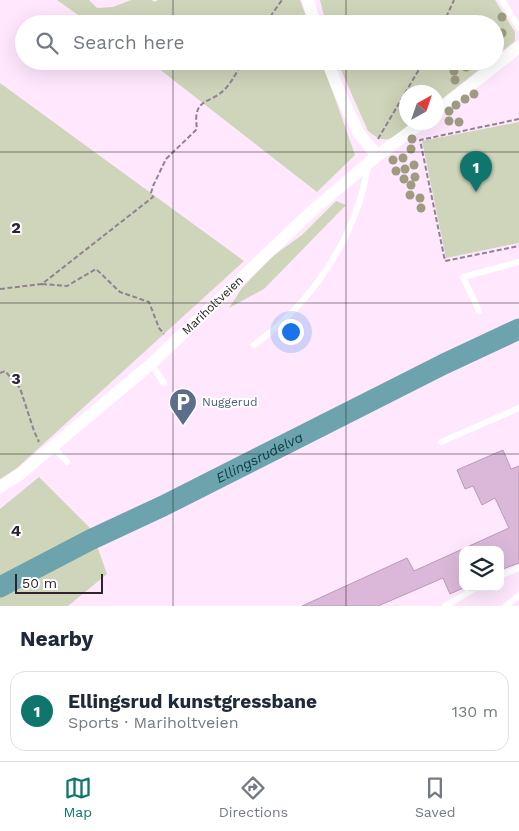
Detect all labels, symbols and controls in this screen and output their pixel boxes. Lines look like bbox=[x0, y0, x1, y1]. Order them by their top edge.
search box bbox=[15, 15, 504, 70]
icon: search bbox=[33, 29, 61, 57]
text: Search here bbox=[73, 31, 184, 54]
north arrow bbox=[399, 85, 444, 130]
pin: 1 bbox=[460, 151, 492, 192]
text: 2 bbox=[11, 218, 21, 237]
street label: Mariholtveien bbox=[179, 273, 246, 338]
your location bbox=[278, 319, 304, 345]
text: 3 bbox=[11, 369, 21, 388]
parking icon: Nuggerud bbox=[168, 387, 198, 426]
place label: Nuggerud bbox=[202, 395, 258, 409]
water label: Ellingsrudelva bbox=[213, 429, 306, 486]
text: 4 bbox=[11, 521, 21, 540]
map controls bbox=[459, 546, 504, 591]
button: layers bbox=[459, 546, 504, 591]
scale bar bbox=[15, 571, 102, 594]
text: 50 m bbox=[22, 575, 57, 591]
text: Nearby bbox=[20, 626, 93, 651]
text: Ellingsrud kunstgressbane bbox=[68, 690, 317, 713]
text: 1 bbox=[34, 702, 40, 721]
text: 130 m bbox=[452, 702, 498, 721]
text: Sports · Mariholtveien bbox=[68, 713, 239, 732]
tab: Map bbox=[63, 774, 92, 820]
tab: Directions bbox=[219, 774, 288, 820]
tab: Saved bbox=[415, 774, 456, 820]

